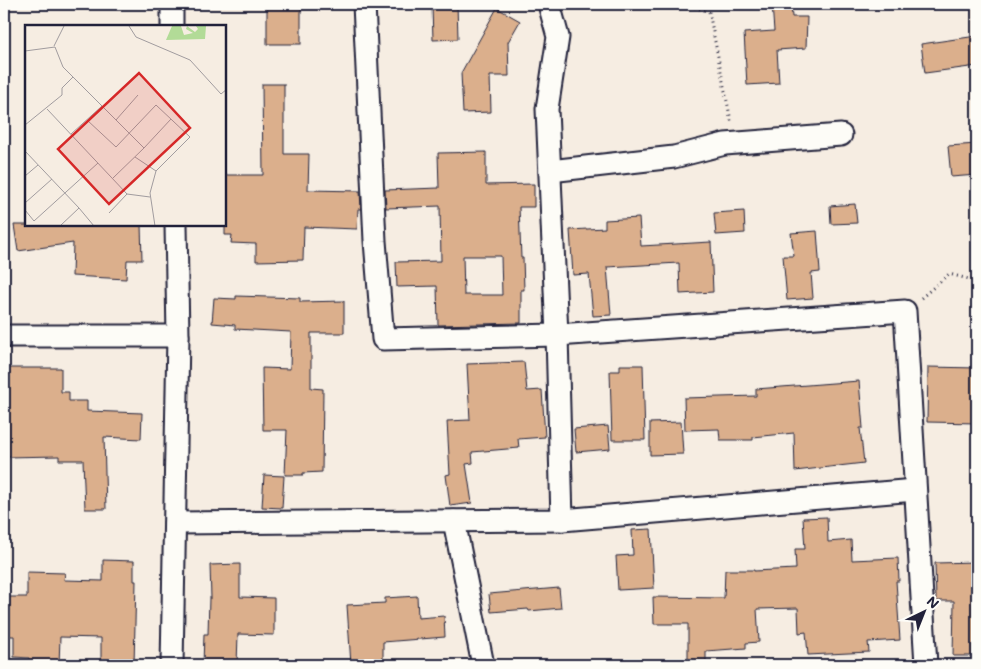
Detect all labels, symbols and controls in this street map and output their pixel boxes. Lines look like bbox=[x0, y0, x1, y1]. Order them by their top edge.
inset map bbox=[25, 25, 226, 226]
north arrow bbox=[898, 586, 948, 636]
text: N bbox=[923, 592, 944, 613]

